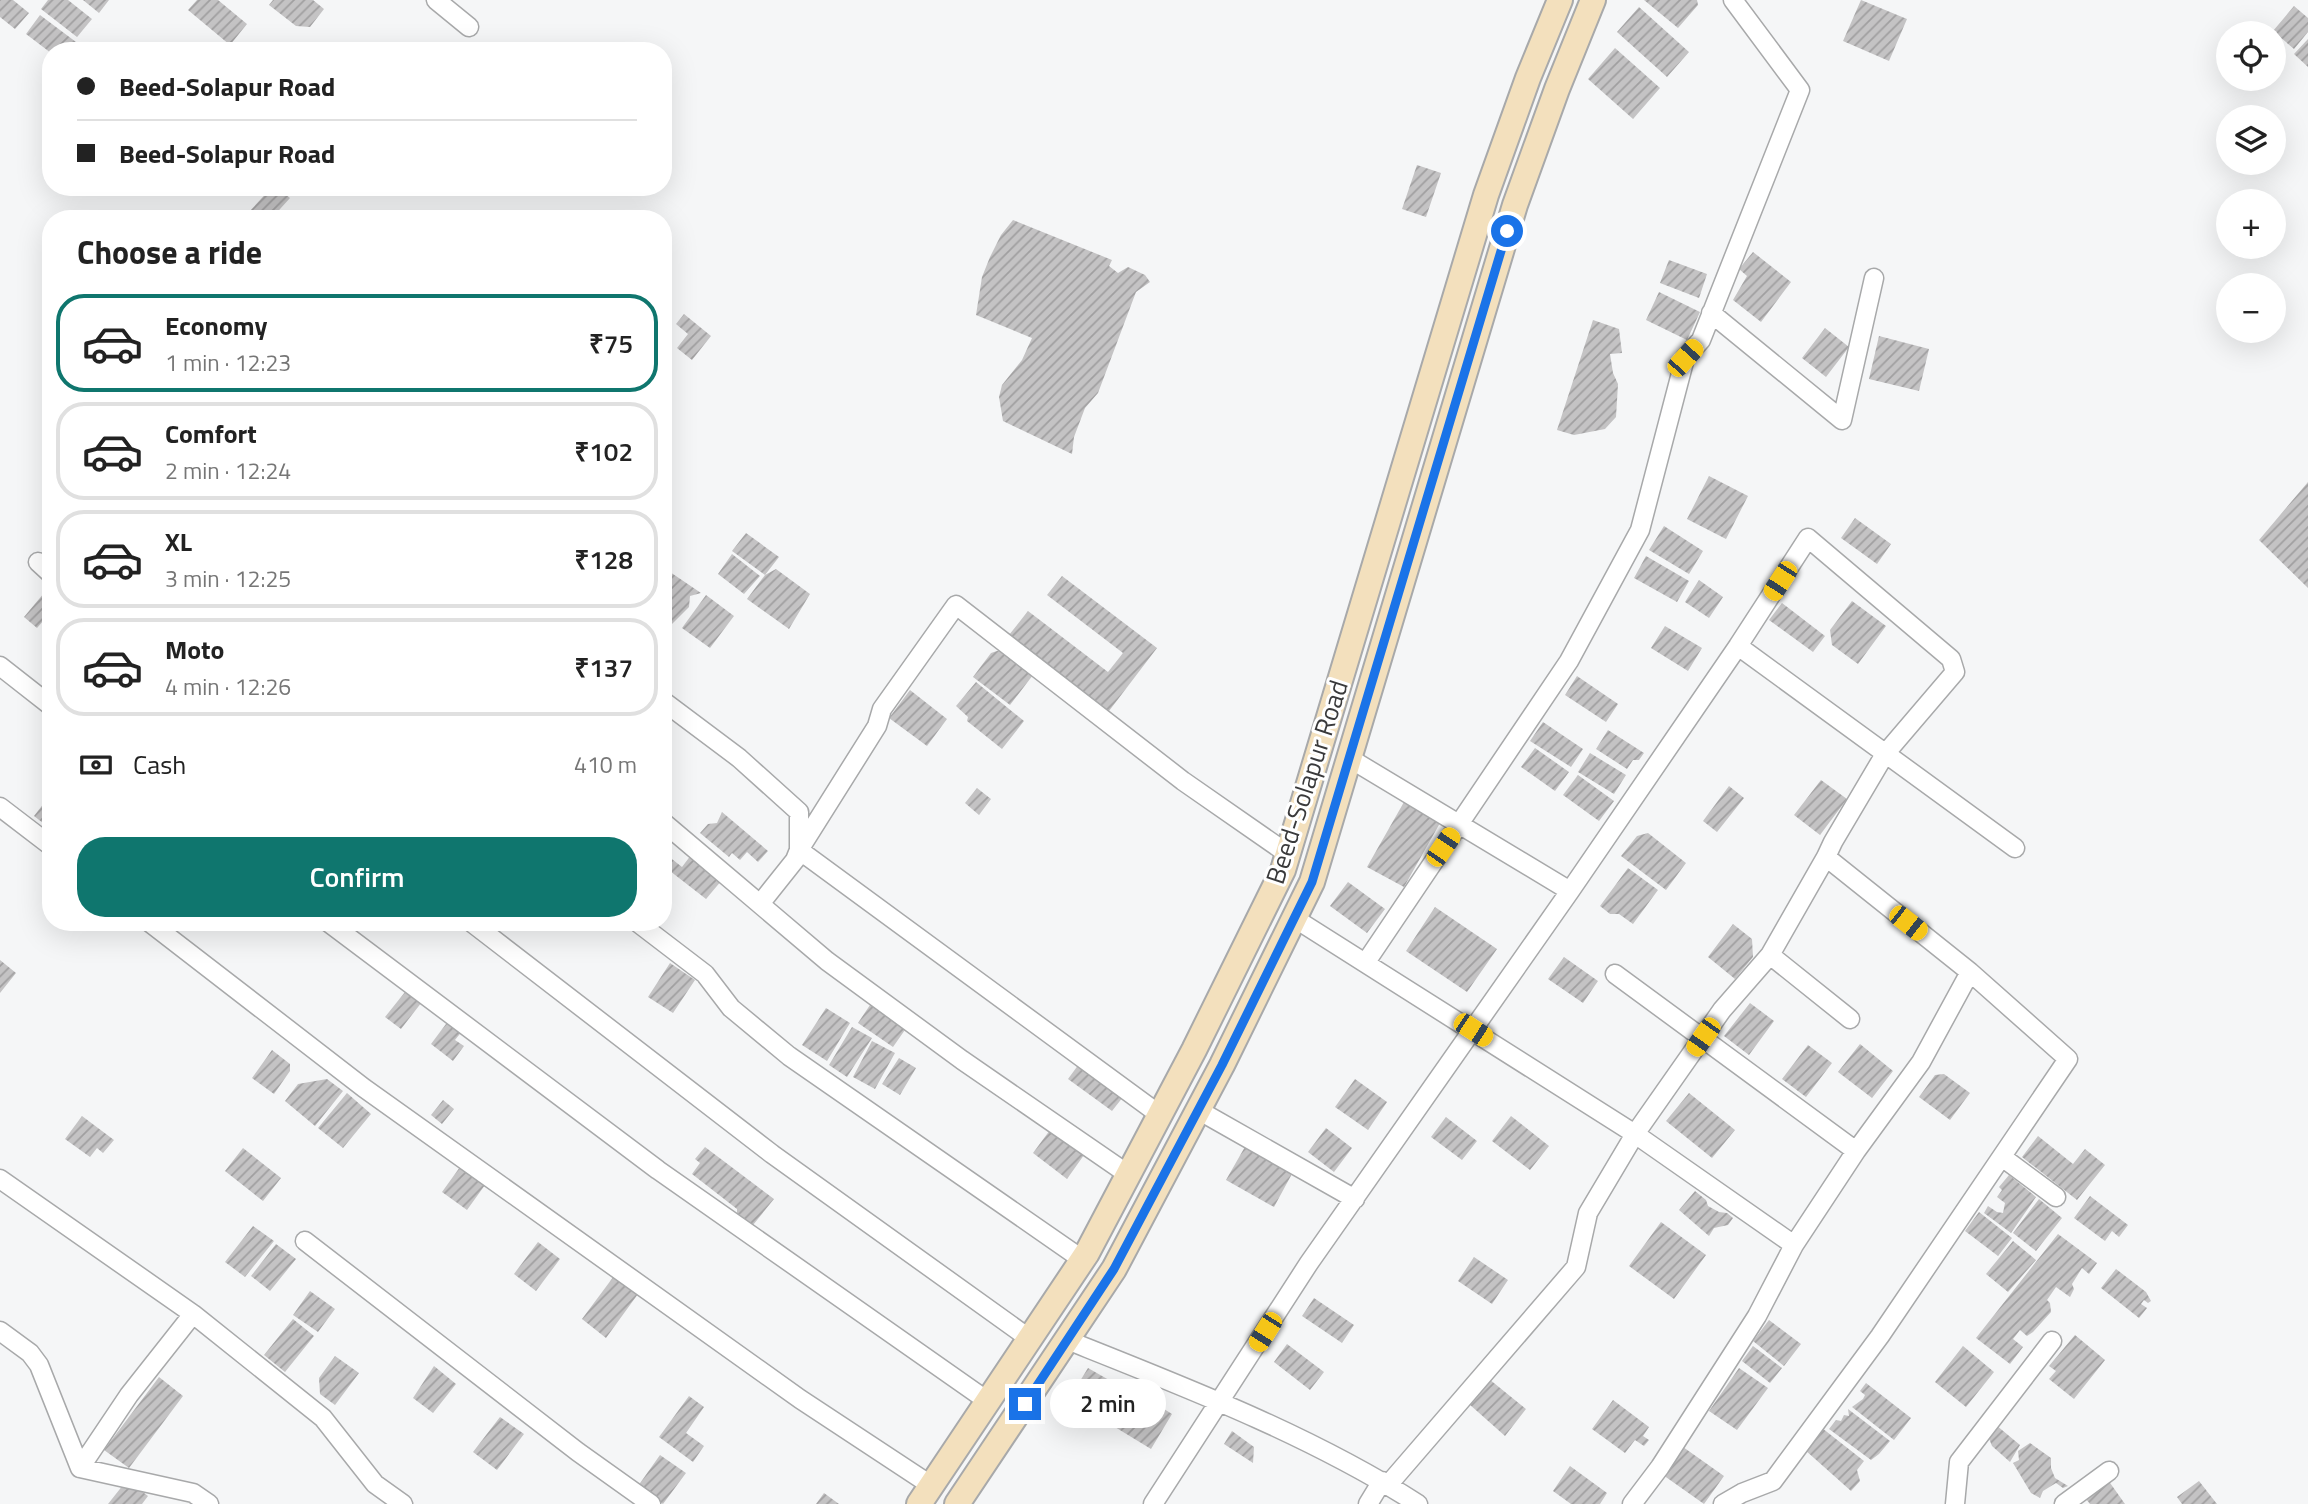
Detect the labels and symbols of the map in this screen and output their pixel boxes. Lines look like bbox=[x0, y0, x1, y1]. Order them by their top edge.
route start bbox=[1491, 215, 1523, 247]
car bbox=[1664, 335, 1707, 381]
car bbox=[1760, 558, 1801, 604]
street label: Beed-Solapur Road bbox=[1255, 675, 1358, 889]
car bbox=[1423, 824, 1464, 870]
car bbox=[1885, 902, 1932, 944]
car bbox=[1450, 1010, 1497, 1050]
car bbox=[1683, 1014, 1724, 1060]
car bbox=[1245, 1309, 1286, 1355]
callout: 2 min bbox=[1050, 1380, 1165, 1428]
route end bbox=[1009, 1388, 1041, 1420]

